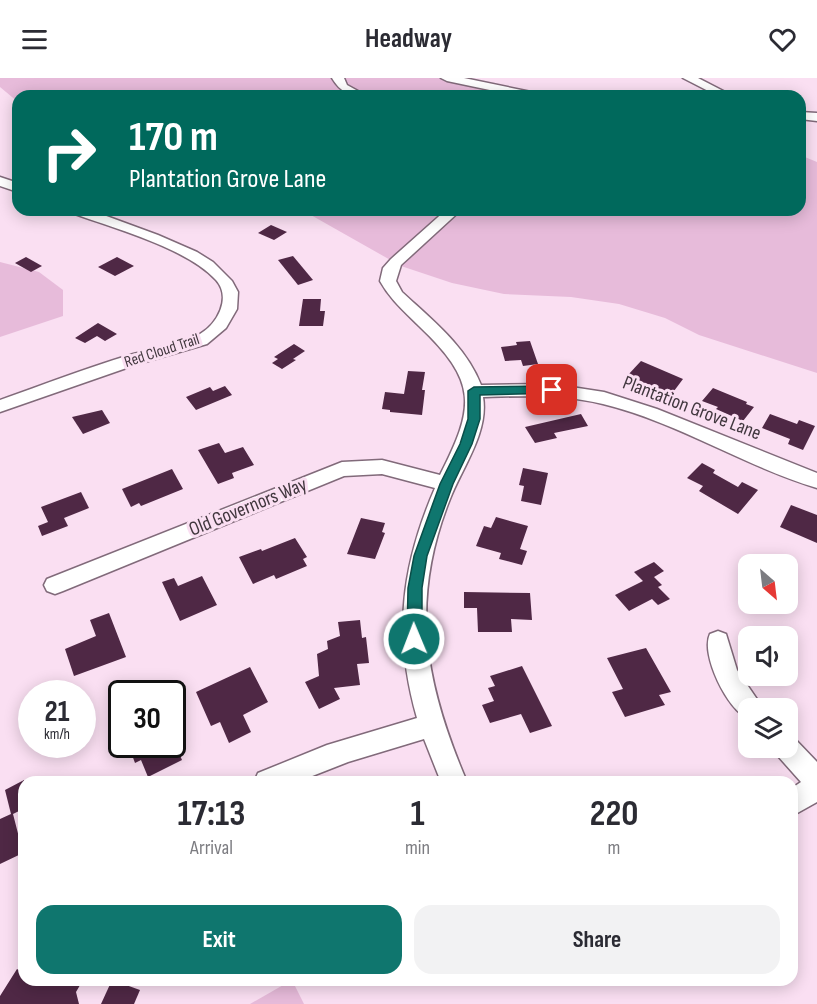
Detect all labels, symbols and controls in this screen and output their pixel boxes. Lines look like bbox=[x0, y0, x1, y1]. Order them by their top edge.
icon: menu bbox=[18, 23, 51, 56]
text: Headway bbox=[365, 23, 452, 55]
icon: heart bbox=[766, 23, 799, 56]
text: 170 m bbox=[129, 112, 218, 163]
icon: right bbox=[30, 114, 108, 192]
text: Plantation Grove Lane bbox=[129, 163, 326, 195]
street label: Red Cloud Trail bbox=[122, 330, 202, 372]
pin bbox=[526, 364, 577, 415]
street label: Plantation Grove Lane bbox=[619, 371, 765, 445]
icon: arrive bbox=[535, 373, 568, 406]
street label: Old Governors Way bbox=[186, 472, 311, 542]
north arrow bbox=[738, 554, 798, 614]
map controls bbox=[738, 554, 798, 758]
position arrow bbox=[382, 607, 446, 671]
button: sound bbox=[738, 626, 798, 686]
speed limit sign: 30 bbox=[108, 680, 186, 758]
text: 21 bbox=[45, 694, 69, 730]
button: layers bbox=[738, 698, 798, 758]
text: km/h bbox=[44, 725, 70, 744]
text: 17:13 bbox=[178, 793, 245, 836]
text: 1 bbox=[410, 793, 425, 836]
text: 220 bbox=[590, 793, 638, 836]
text: Arrival bbox=[190, 836, 233, 860]
text: min bbox=[405, 836, 430, 860]
text: m bbox=[608, 836, 620, 860]
button: Exit bbox=[36, 905, 402, 974]
button: Share bbox=[414, 905, 780, 974]

